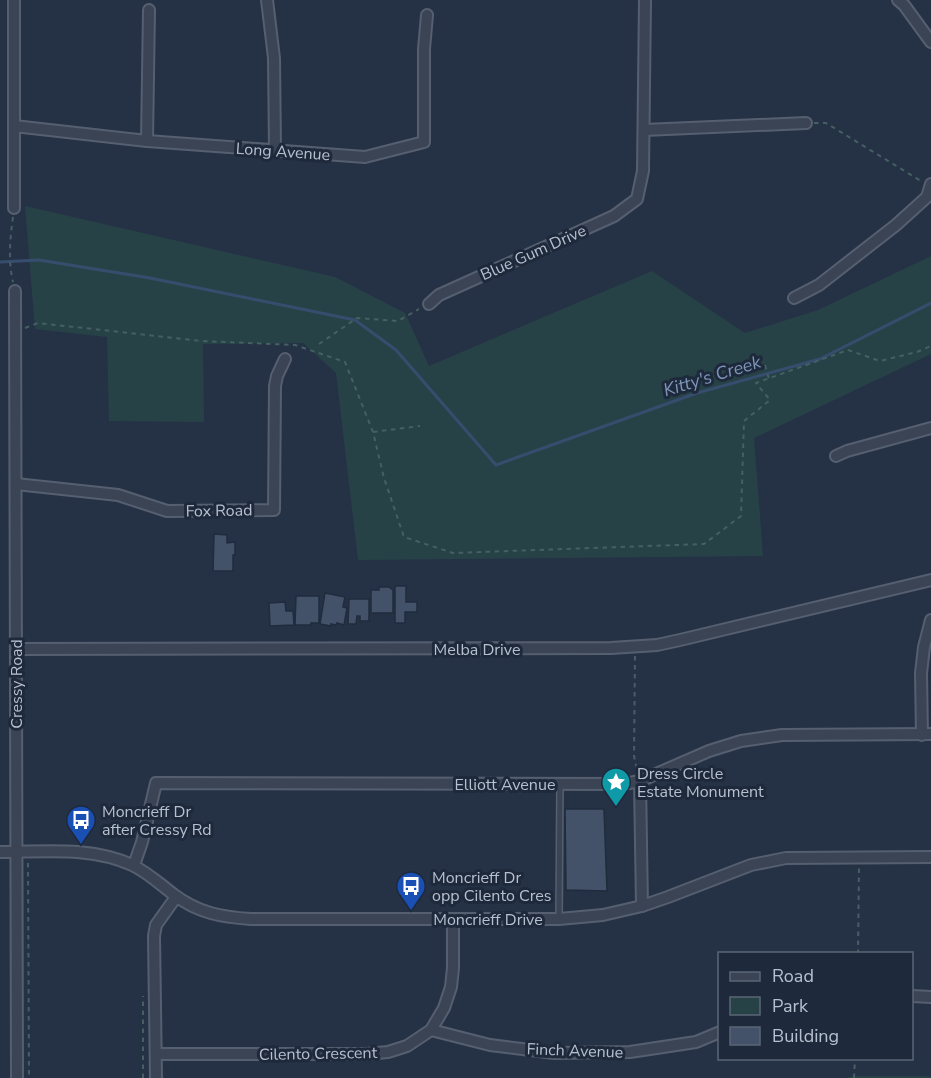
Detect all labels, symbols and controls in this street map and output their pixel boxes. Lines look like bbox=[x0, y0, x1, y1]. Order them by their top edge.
street label: Long Avenue bbox=[235, 138, 331, 166]
street label: Blue Gum Drive bbox=[477, 220, 590, 286]
water label: Kitty's Creek bbox=[660, 349, 765, 402]
street label: Fox Road bbox=[185, 499, 253, 523]
street label: Cressy Road bbox=[6, 639, 28, 729]
street label: Melba Drive bbox=[434, 639, 520, 661]
place label: Dress Circle Estate Monument bbox=[637, 763, 764, 803]
place icon: Dress Circle Estate Monument bbox=[600, 766, 632, 808]
street label: Elliott Avenue bbox=[455, 774, 555, 796]
place label: Moncrieff Dr after Cressy Rd bbox=[102, 801, 212, 841]
bus stop icon: Moncrieff Dr after Cressy Rd bbox=[65, 804, 97, 846]
place label: Moncrieff Dr opp Cilento Cres bbox=[432, 867, 552, 907]
bus stop icon: Moncrieff Dr opp Cilento Cres bbox=[395, 870, 427, 912]
street label: Moncrieff Drive bbox=[433, 909, 543, 931]
legend bbox=[718, 952, 913, 1060]
text: Road bbox=[772, 964, 814, 988]
text: Park bbox=[772, 994, 809, 1018]
text: Building bbox=[772, 1024, 839, 1048]
street label: Finch Avenue bbox=[526, 1038, 624, 1064]
street label: Cilento Crescent bbox=[259, 1042, 378, 1066]

